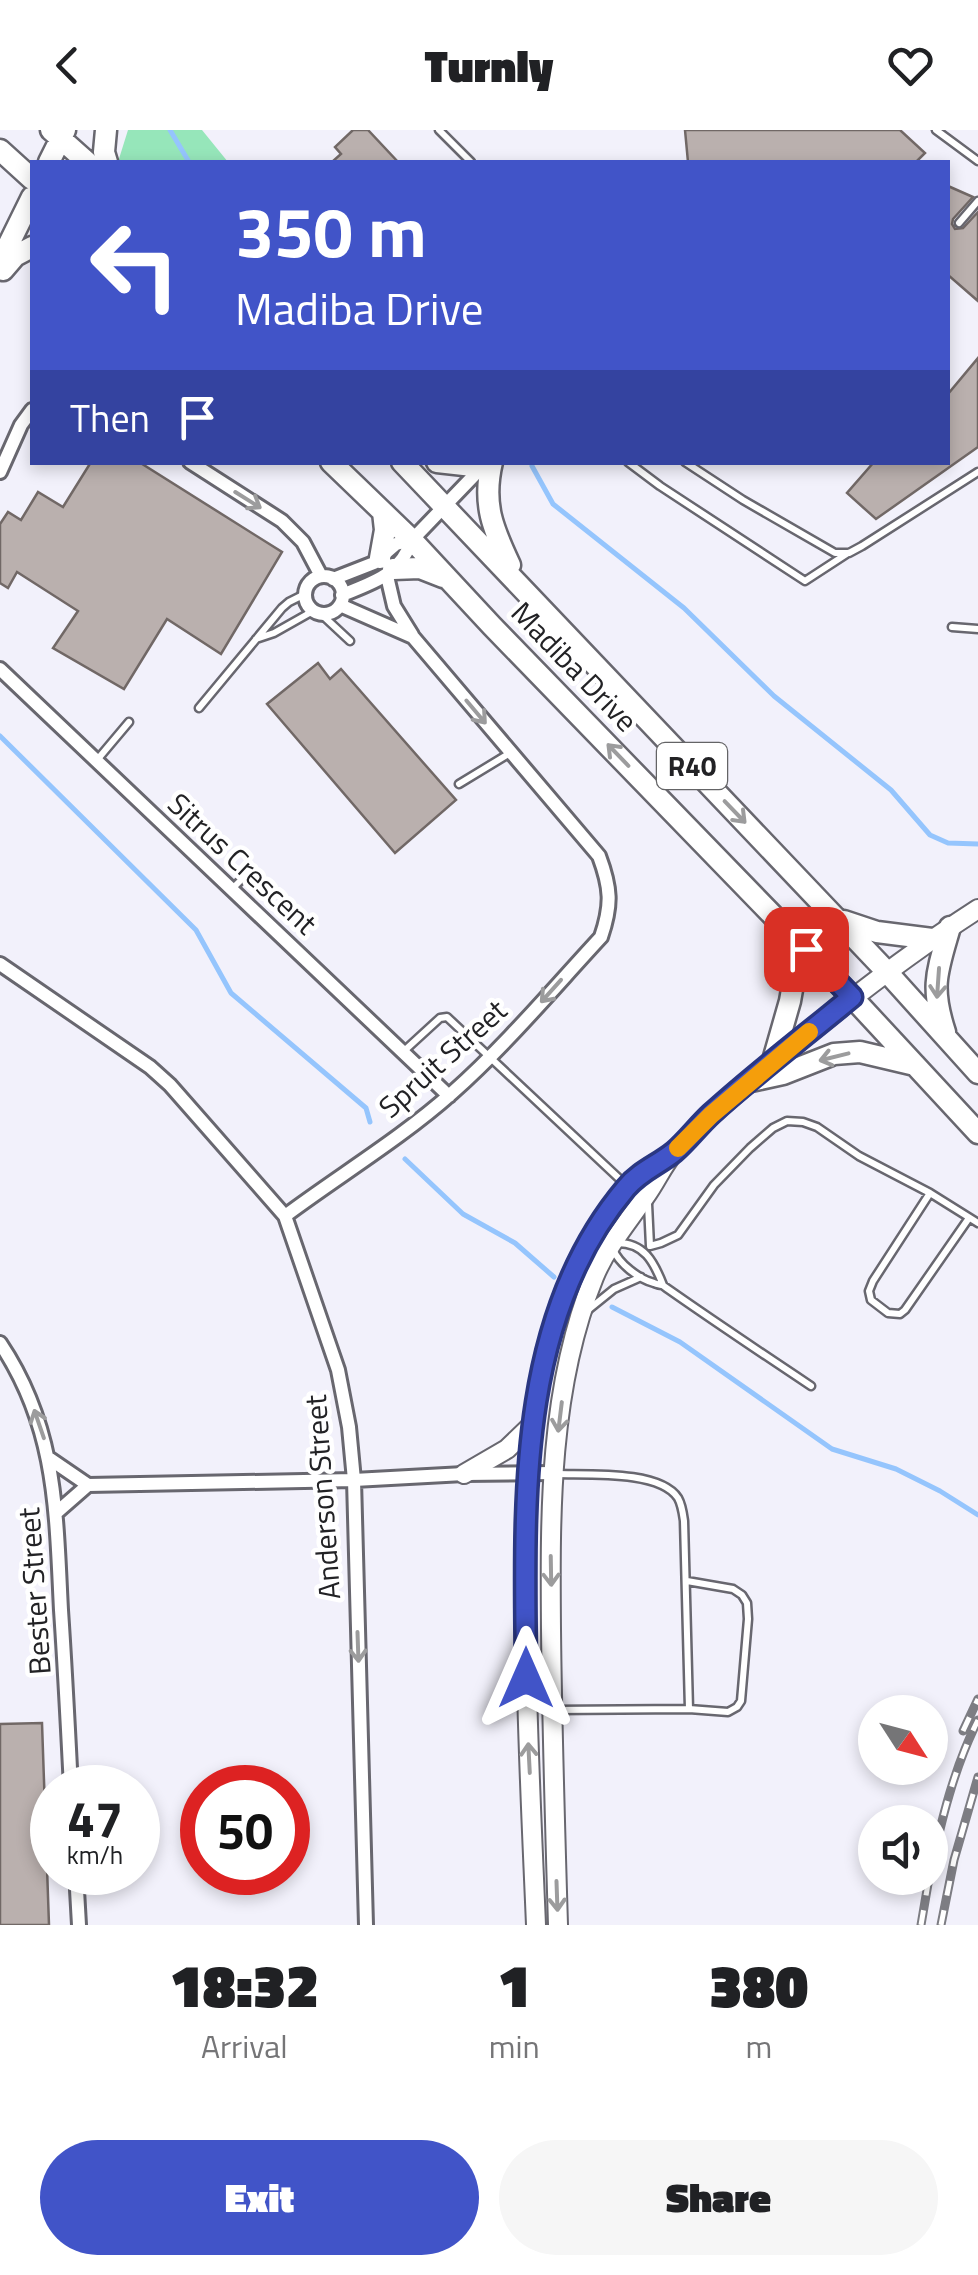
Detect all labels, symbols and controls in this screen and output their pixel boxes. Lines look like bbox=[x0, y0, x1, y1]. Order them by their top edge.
text: Turnly bbox=[425, 31, 553, 99]
icon: back bbox=[40, 38, 95, 93]
icon: heart bbox=[883, 38, 938, 93]
text: 350 m bbox=[235, 178, 427, 284]
icon: left bbox=[70, 200, 200, 330]
text: Madiba Drive bbox=[235, 274, 484, 342]
text: Then bbox=[70, 389, 150, 447]
icon: arrive bbox=[170, 390, 225, 445]
one-way arrow bbox=[234, 489, 262, 510]
street label: Madiba Drive bbox=[501, 591, 649, 742]
one-way arrow bbox=[465, 698, 487, 724]
one-way arrow bbox=[606, 743, 630, 767]
road number: R40 bbox=[657, 743, 727, 789]
street label: Sitrus Crescent bbox=[157, 782, 328, 945]
one-way arrow bbox=[723, 799, 747, 823]
pin bbox=[764, 907, 849, 992]
icon: arrive bbox=[779, 922, 834, 977]
one-way arrow bbox=[928, 966, 947, 998]
one-way arrow bbox=[539, 979, 563, 1003]
street label: Spruit Street bbox=[368, 988, 517, 1129]
one-way arrow bbox=[818, 1049, 850, 1067]
street label: Anderson Street bbox=[292, 1393, 352, 1601]
one-way arrow bbox=[550, 1401, 569, 1433]
one-way arrow bbox=[29, 1409, 47, 1441]
street label: Bester Street bbox=[5, 1505, 63, 1676]
one-way arrow bbox=[541, 1554, 560, 1586]
position arrow bbox=[474, 1626, 578, 1730]
one-way arrow bbox=[349, 1631, 368, 1663]
north arrow bbox=[858, 1695, 948, 1785]
map controls bbox=[858, 1695, 948, 1895]
one-way arrow bbox=[519, 1742, 538, 1774]
speed limit sign: 50 bbox=[180, 1765, 310, 1895]
text: 47 bbox=[67, 1780, 123, 1856]
button: sound bbox=[858, 1805, 948, 1895]
text: km/h bbox=[67, 1836, 123, 1874]
one-way arrow bbox=[548, 1879, 567, 1911]
text: 18:32 bbox=[170, 1939, 319, 2030]
text: 1 bbox=[498, 1939, 531, 2030]
text: 380 bbox=[709, 1939, 808, 2030]
text: Arrival bbox=[201, 2022, 288, 2070]
text: min bbox=[489, 2022, 540, 2070]
text: m bbox=[745, 2022, 772, 2070]
button: Exit bbox=[40, 2140, 479, 2255]
button: Share bbox=[499, 2140, 938, 2255]

